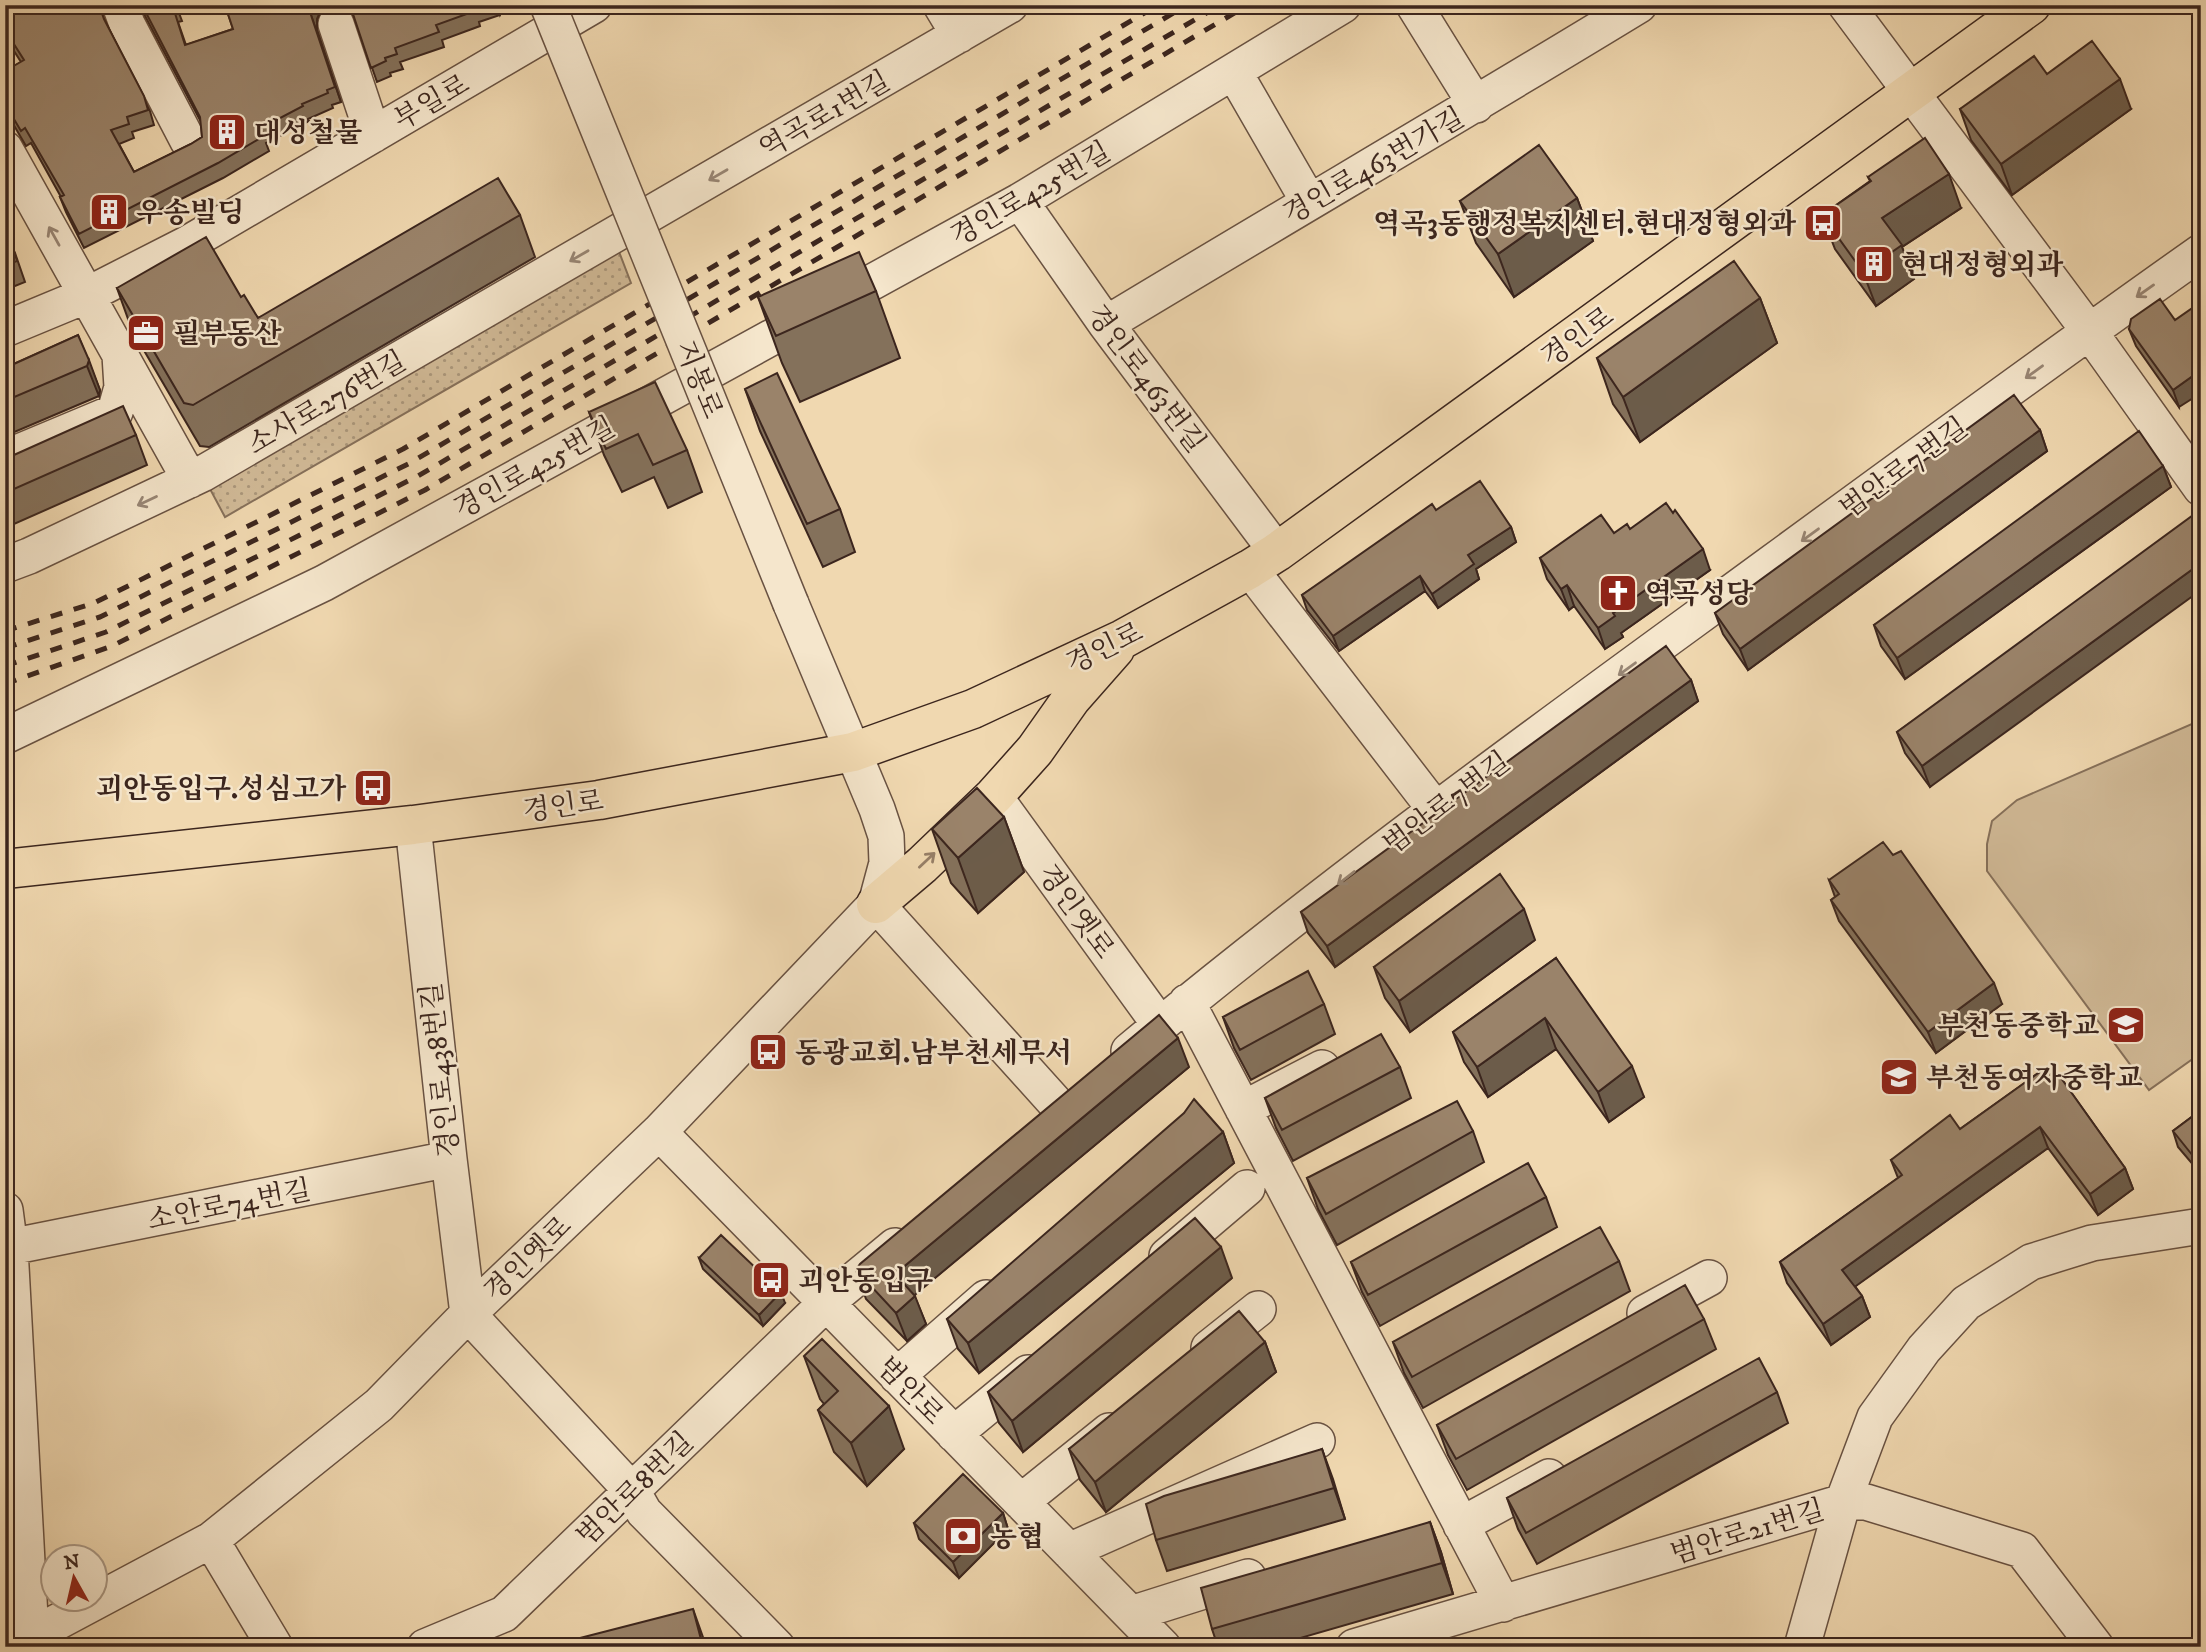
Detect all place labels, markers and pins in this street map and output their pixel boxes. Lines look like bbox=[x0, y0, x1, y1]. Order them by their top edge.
building icon: 대성철물 bbox=[206, 111, 248, 153]
place label: 대성철물 bbox=[254, 116, 362, 151]
building icon: 우송빌딩 bbox=[88, 191, 130, 233]
place label: 우송빌딩 bbox=[136, 196, 244, 231]
bus stop icon: 역곡3동행정복지센터.현대정형외과 bbox=[1802, 202, 1844, 244]
place label: 역곡3동행정복지센터.현대정형외과 bbox=[1373, 207, 1797, 242]
building icon: 현대정형외과 bbox=[1853, 243, 1895, 285]
place label: 현대정형외과 bbox=[1901, 248, 2064, 283]
office icon: 필부동산 bbox=[125, 312, 167, 354]
place label: 필부동산 bbox=[173, 317, 282, 352]
church icon: 역곡성당 bbox=[1597, 572, 1639, 614]
place label: 역곡성당 bbox=[1645, 577, 1754, 612]
bus stop icon: 괴안동입구.성심고가 bbox=[352, 767, 394, 809]
place label: 괴안동입구.성심고가 bbox=[96, 772, 347, 807]
school or university icon: 부천동중학교 bbox=[2105, 1004, 2147, 1046]
place label: 부천동중학교 bbox=[1937, 1009, 2099, 1044]
bus stop icon: 동광교회.남부천세무서 bbox=[747, 1031, 789, 1073]
place label: 동광교회.남부천세무서 bbox=[795, 1036, 1072, 1071]
school or university icon: 부천동여자중학교 bbox=[1878, 1056, 1920, 1098]
place label: 부천동여자중학교 bbox=[1926, 1061, 2142, 1096]
bus stop icon: 괴안동입구 bbox=[750, 1259, 792, 1301]
place label: 괴안동입구 bbox=[798, 1264, 933, 1299]
bank icon: 농협 bbox=[942, 1515, 984, 1557]
place label: 농협 bbox=[990, 1520, 1044, 1555]

